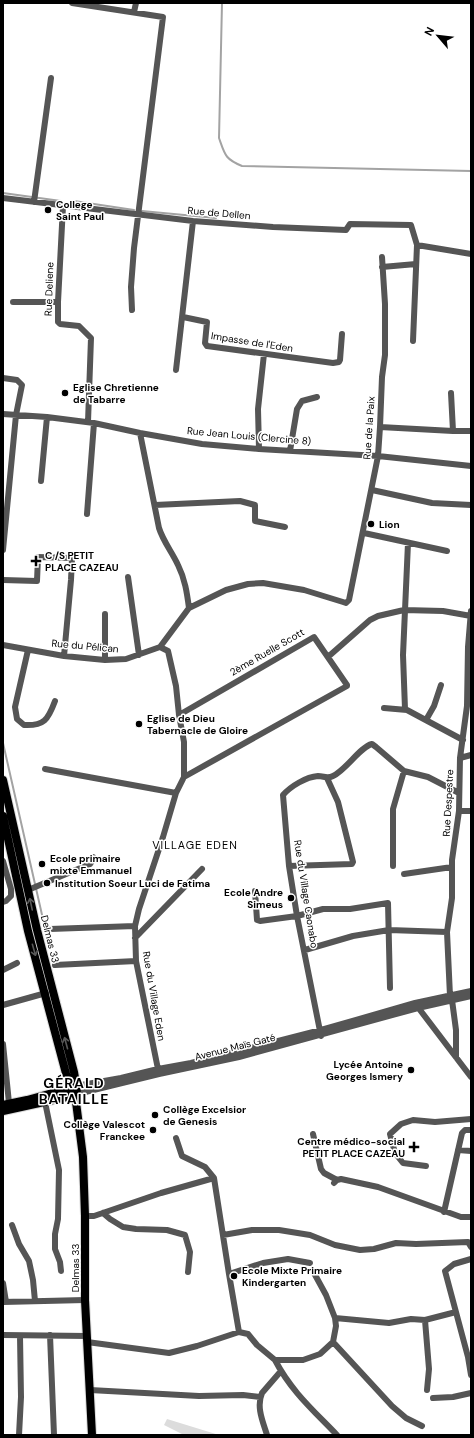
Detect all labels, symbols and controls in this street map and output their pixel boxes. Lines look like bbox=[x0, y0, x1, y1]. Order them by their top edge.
north arrow bbox=[418, 16, 458, 56]
text: N bbox=[421, 24, 437, 38]
place label: College Saint Paul bbox=[56, 198, 104, 223]
street label: Rue de Dellen bbox=[187, 204, 251, 222]
marker: College Saint Paul bbox=[43, 205, 53, 215]
street label: Rue Deliene bbox=[42, 261, 56, 316]
street label: Impasse de l'Eden bbox=[210, 329, 294, 355]
place label: Eglise Chretienne de Tabarre bbox=[73, 381, 159, 406]
marker: Eglise Chretienne de Tabarre bbox=[60, 388, 70, 398]
street label: Rue de la Paix bbox=[360, 396, 378, 460]
street label: Rue Jean Louis (Clercine 8) bbox=[186, 424, 312, 448]
place label: Lion bbox=[379, 518, 400, 531]
marker: Lion bbox=[366, 519, 376, 529]
place label: C /S PETIT PLACE CAZEAU bbox=[45, 549, 119, 574]
marker: C /S PETIT PLACE CAZEAU bbox=[30, 555, 42, 567]
street label: 2ème Ruelle Scott bbox=[227, 625, 307, 679]
street label: Rue du Pélican bbox=[51, 637, 119, 655]
place label: Eglise de Dieu Tabernacle de Gloire bbox=[147, 712, 248, 737]
marker: Eglise de Dieu Tabernacle de Gloire bbox=[134, 719, 144, 729]
street label: Rue Despestre bbox=[440, 769, 456, 837]
district label: VILLAGE EDEN bbox=[152, 838, 238, 852]
street label: Rue du Village Caonabo bbox=[291, 839, 321, 949]
place label: Ecole primaire mixte Emmanuel bbox=[50, 852, 132, 877]
marker: Ecole primaire mixte Emmanuel bbox=[37, 859, 47, 869]
place label: Institution Soeur Luci de Fatima bbox=[55, 877, 210, 890]
marker: Institution Soeur Luci de Fatima bbox=[42, 878, 52, 888]
place label: Ecole Andre Simeus bbox=[224, 886, 283, 911]
marker: Ecole Andre Simeus bbox=[286, 893, 296, 903]
one-way arrow bbox=[27, 898, 35, 911]
street label: Delmas 33 bbox=[38, 914, 62, 964]
one-way arrow bbox=[31, 943, 38, 956]
street label: Rue du Village Eden bbox=[140, 950, 168, 1042]
street label: Avenue Maïs Gaté bbox=[193, 1031, 277, 1063]
one-way arrow bbox=[62, 1037, 70, 1050]
place label: Lycée Antoine Georges Ismery bbox=[326, 1058, 403, 1083]
marker: Lycée Antoine Georges Ismery bbox=[406, 1065, 416, 1075]
district label: GÉRALD BATAILLE bbox=[39, 1074, 109, 1108]
place label: Collège Excelsior de Genesis bbox=[163, 1103, 246, 1128]
marker: Collège Excelsior de Genesis bbox=[150, 1110, 160, 1120]
place label: Collège Valescot Franckee bbox=[64, 1118, 145, 1143]
marker: Collège Valescot Franckee bbox=[148, 1125, 158, 1135]
place label: Centre médico-social PETIT PLACE CAZEAU bbox=[297, 1135, 405, 1160]
marker: Centre médico-social PETIT PLACE CAZEAU bbox=[408, 1141, 420, 1153]
street label: Delmas 33 bbox=[69, 1244, 82, 1292]
place label: Ecole Mixte Primaire Kindergarten bbox=[242, 1264, 342, 1289]
marker: Ecole Mixte Primaire Kindergarten bbox=[229, 1271, 239, 1281]

